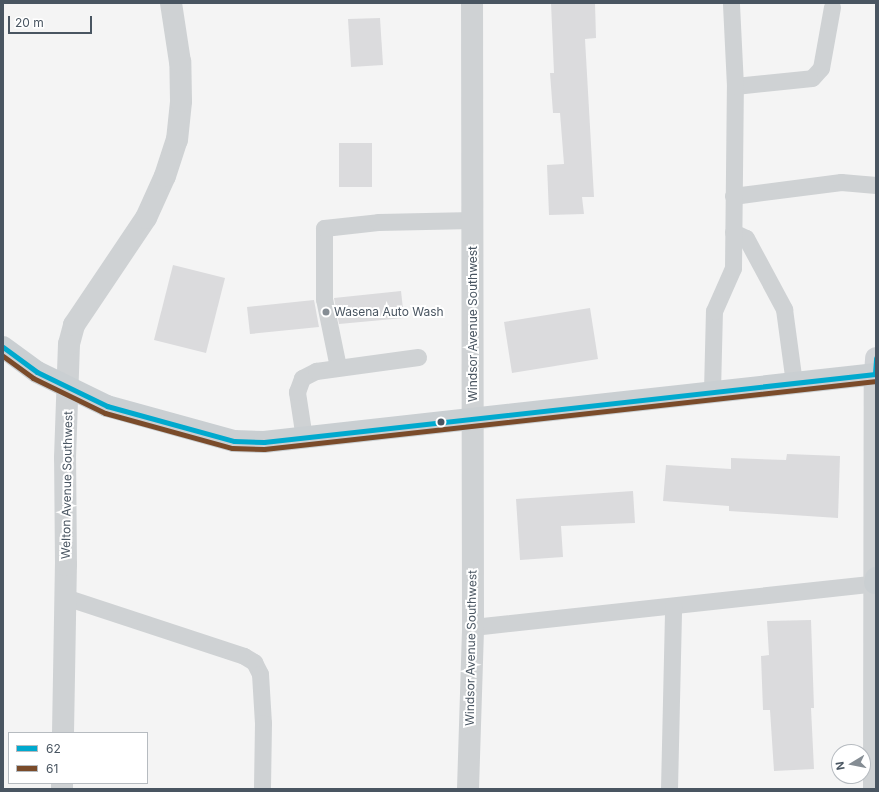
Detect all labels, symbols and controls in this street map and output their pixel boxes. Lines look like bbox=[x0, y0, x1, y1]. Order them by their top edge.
scale bar bbox=[10, 8, 94, 34]
text: 20 m bbox=[15, 15, 44, 30]
street label: Windsor Avenue Southwest bbox=[466, 246, 480, 402]
place label: Wasena Auto Wash bbox=[334, 305, 444, 319]
marker: Wasena Auto Wash bbox=[321, 307, 331, 317]
street label: Welton Avenue Southwest bbox=[59, 411, 75, 559]
unlabelled marker bbox=[436, 417, 446, 427]
street label: Windsor Avenue Southwest bbox=[462, 570, 480, 726]
legend bbox=[8, 732, 148, 784]
text: 62 bbox=[46, 741, 61, 756]
north arrow bbox=[831, 744, 871, 784]
text: 61 bbox=[46, 761, 58, 776]
text: N bbox=[833, 761, 848, 771]

